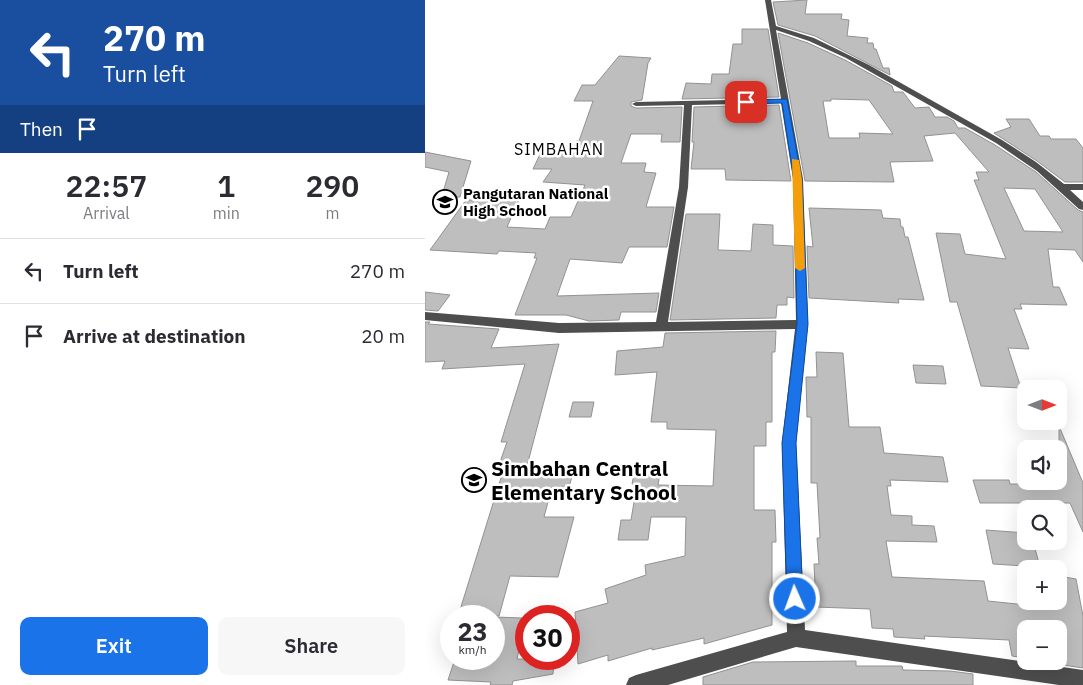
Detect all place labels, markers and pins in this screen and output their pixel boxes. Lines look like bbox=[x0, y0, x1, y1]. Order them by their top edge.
pin bbox=[725, 81, 767, 123]
place label: Pangutaran National High School bbox=[463, 184, 609, 220]
school or university icon: Pangutaran National High School bbox=[432, 189, 458, 215]
place label: Simbahan Central Elementary School bbox=[491, 454, 676, 506]
school or university icon: Simbahan Central Elementary School bbox=[461, 467, 487, 493]

